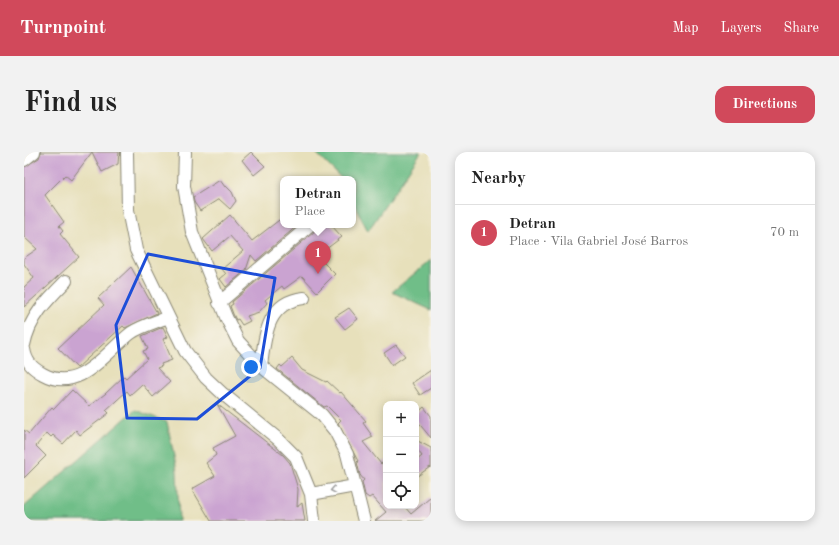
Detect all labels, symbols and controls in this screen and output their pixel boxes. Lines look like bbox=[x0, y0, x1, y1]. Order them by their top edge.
text: Turnpoint bbox=[20, 19, 106, 38]
text: Map bbox=[673, 21, 699, 35]
text: Layers bbox=[721, 21, 762, 35]
text: Share bbox=[784, 21, 819, 35]
button: Directions bbox=[715, 86, 815, 123]
text: Find us bbox=[24, 90, 117, 118]
text: Nearby bbox=[471, 170, 526, 187]
popup bbox=[280, 176, 356, 228]
text: Detran bbox=[295, 187, 341, 202]
text: Place bbox=[295, 205, 325, 218]
text: Detran bbox=[509, 217, 556, 232]
text: 1 bbox=[480, 226, 488, 239]
text: 70 m bbox=[770, 226, 799, 239]
text: Place · Vila Gabriel José Barros bbox=[509, 235, 688, 248]
pin: 1 bbox=[305, 241, 331, 274]
your location bbox=[241, 357, 261, 377]
map controls bbox=[383, 401, 419, 509]
button: + bbox=[383, 401, 419, 437]
button: − bbox=[383, 437, 419, 473]
button: locate bbox=[383, 473, 419, 509]
one-way arrow bbox=[330, 485, 336, 494]

